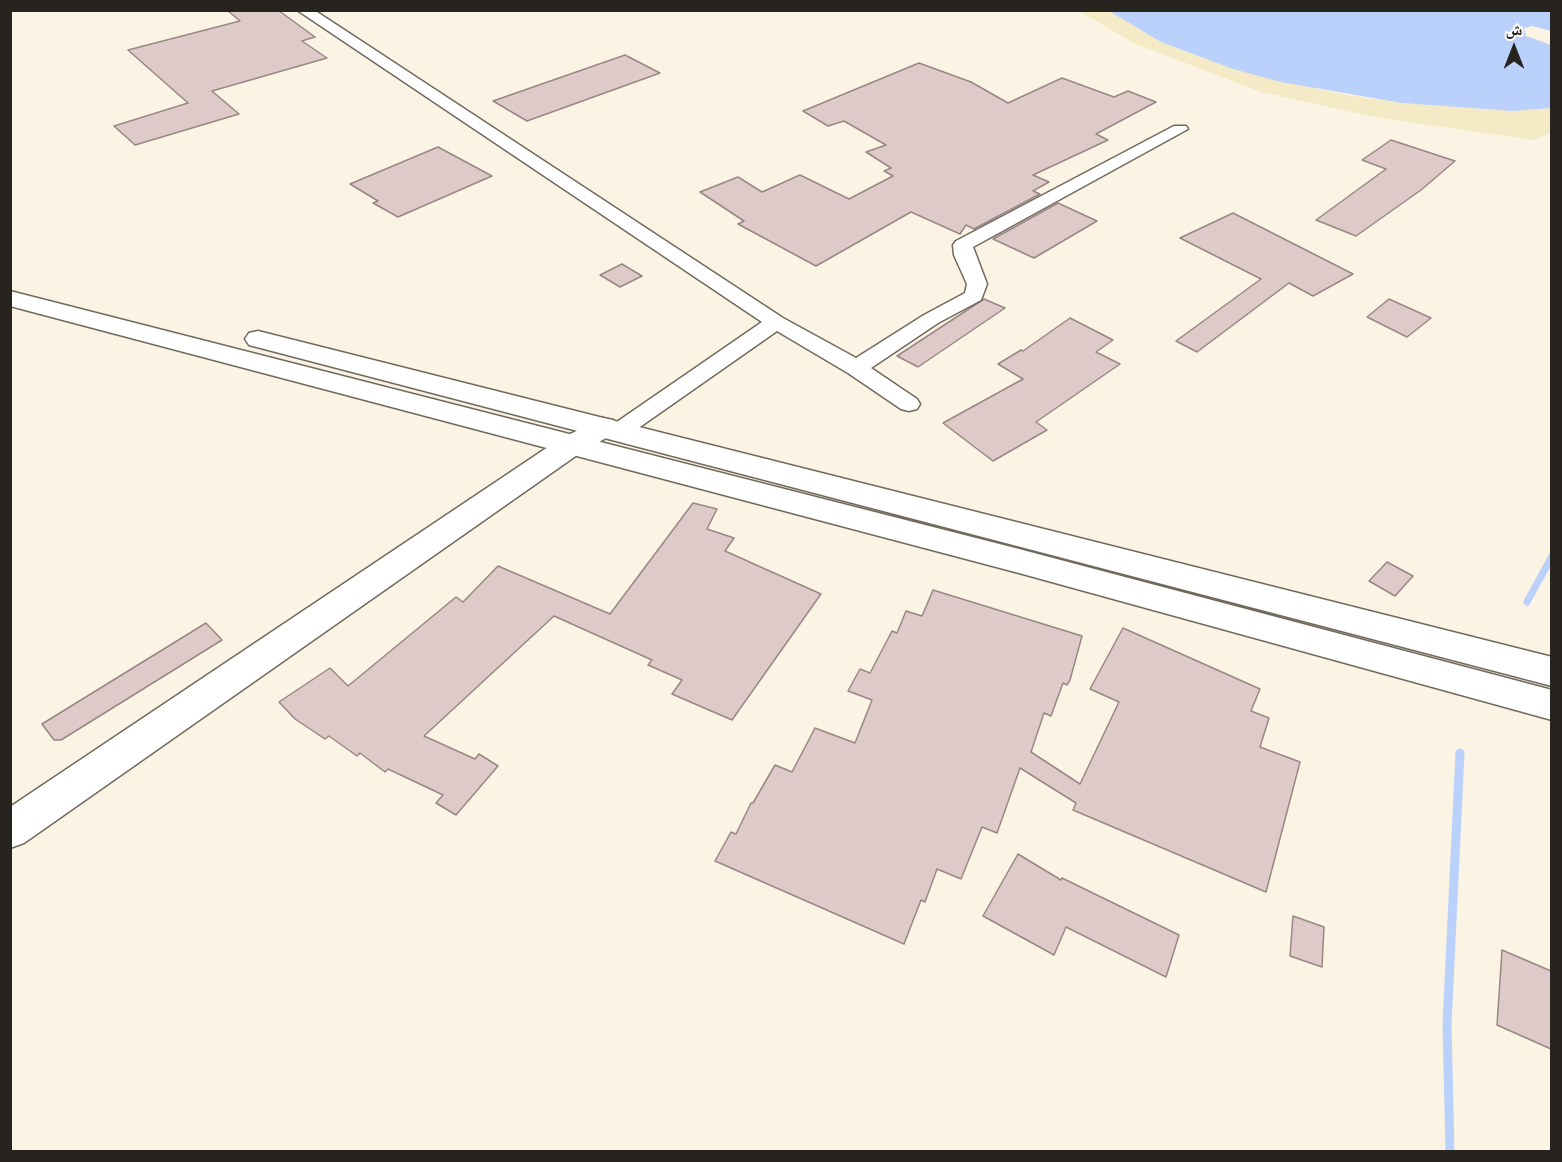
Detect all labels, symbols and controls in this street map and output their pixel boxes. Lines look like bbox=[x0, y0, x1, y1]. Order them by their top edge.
north arrow bbox=[1484, 18, 1544, 78]
text: ش bbox=[1506, 20, 1522, 39]

